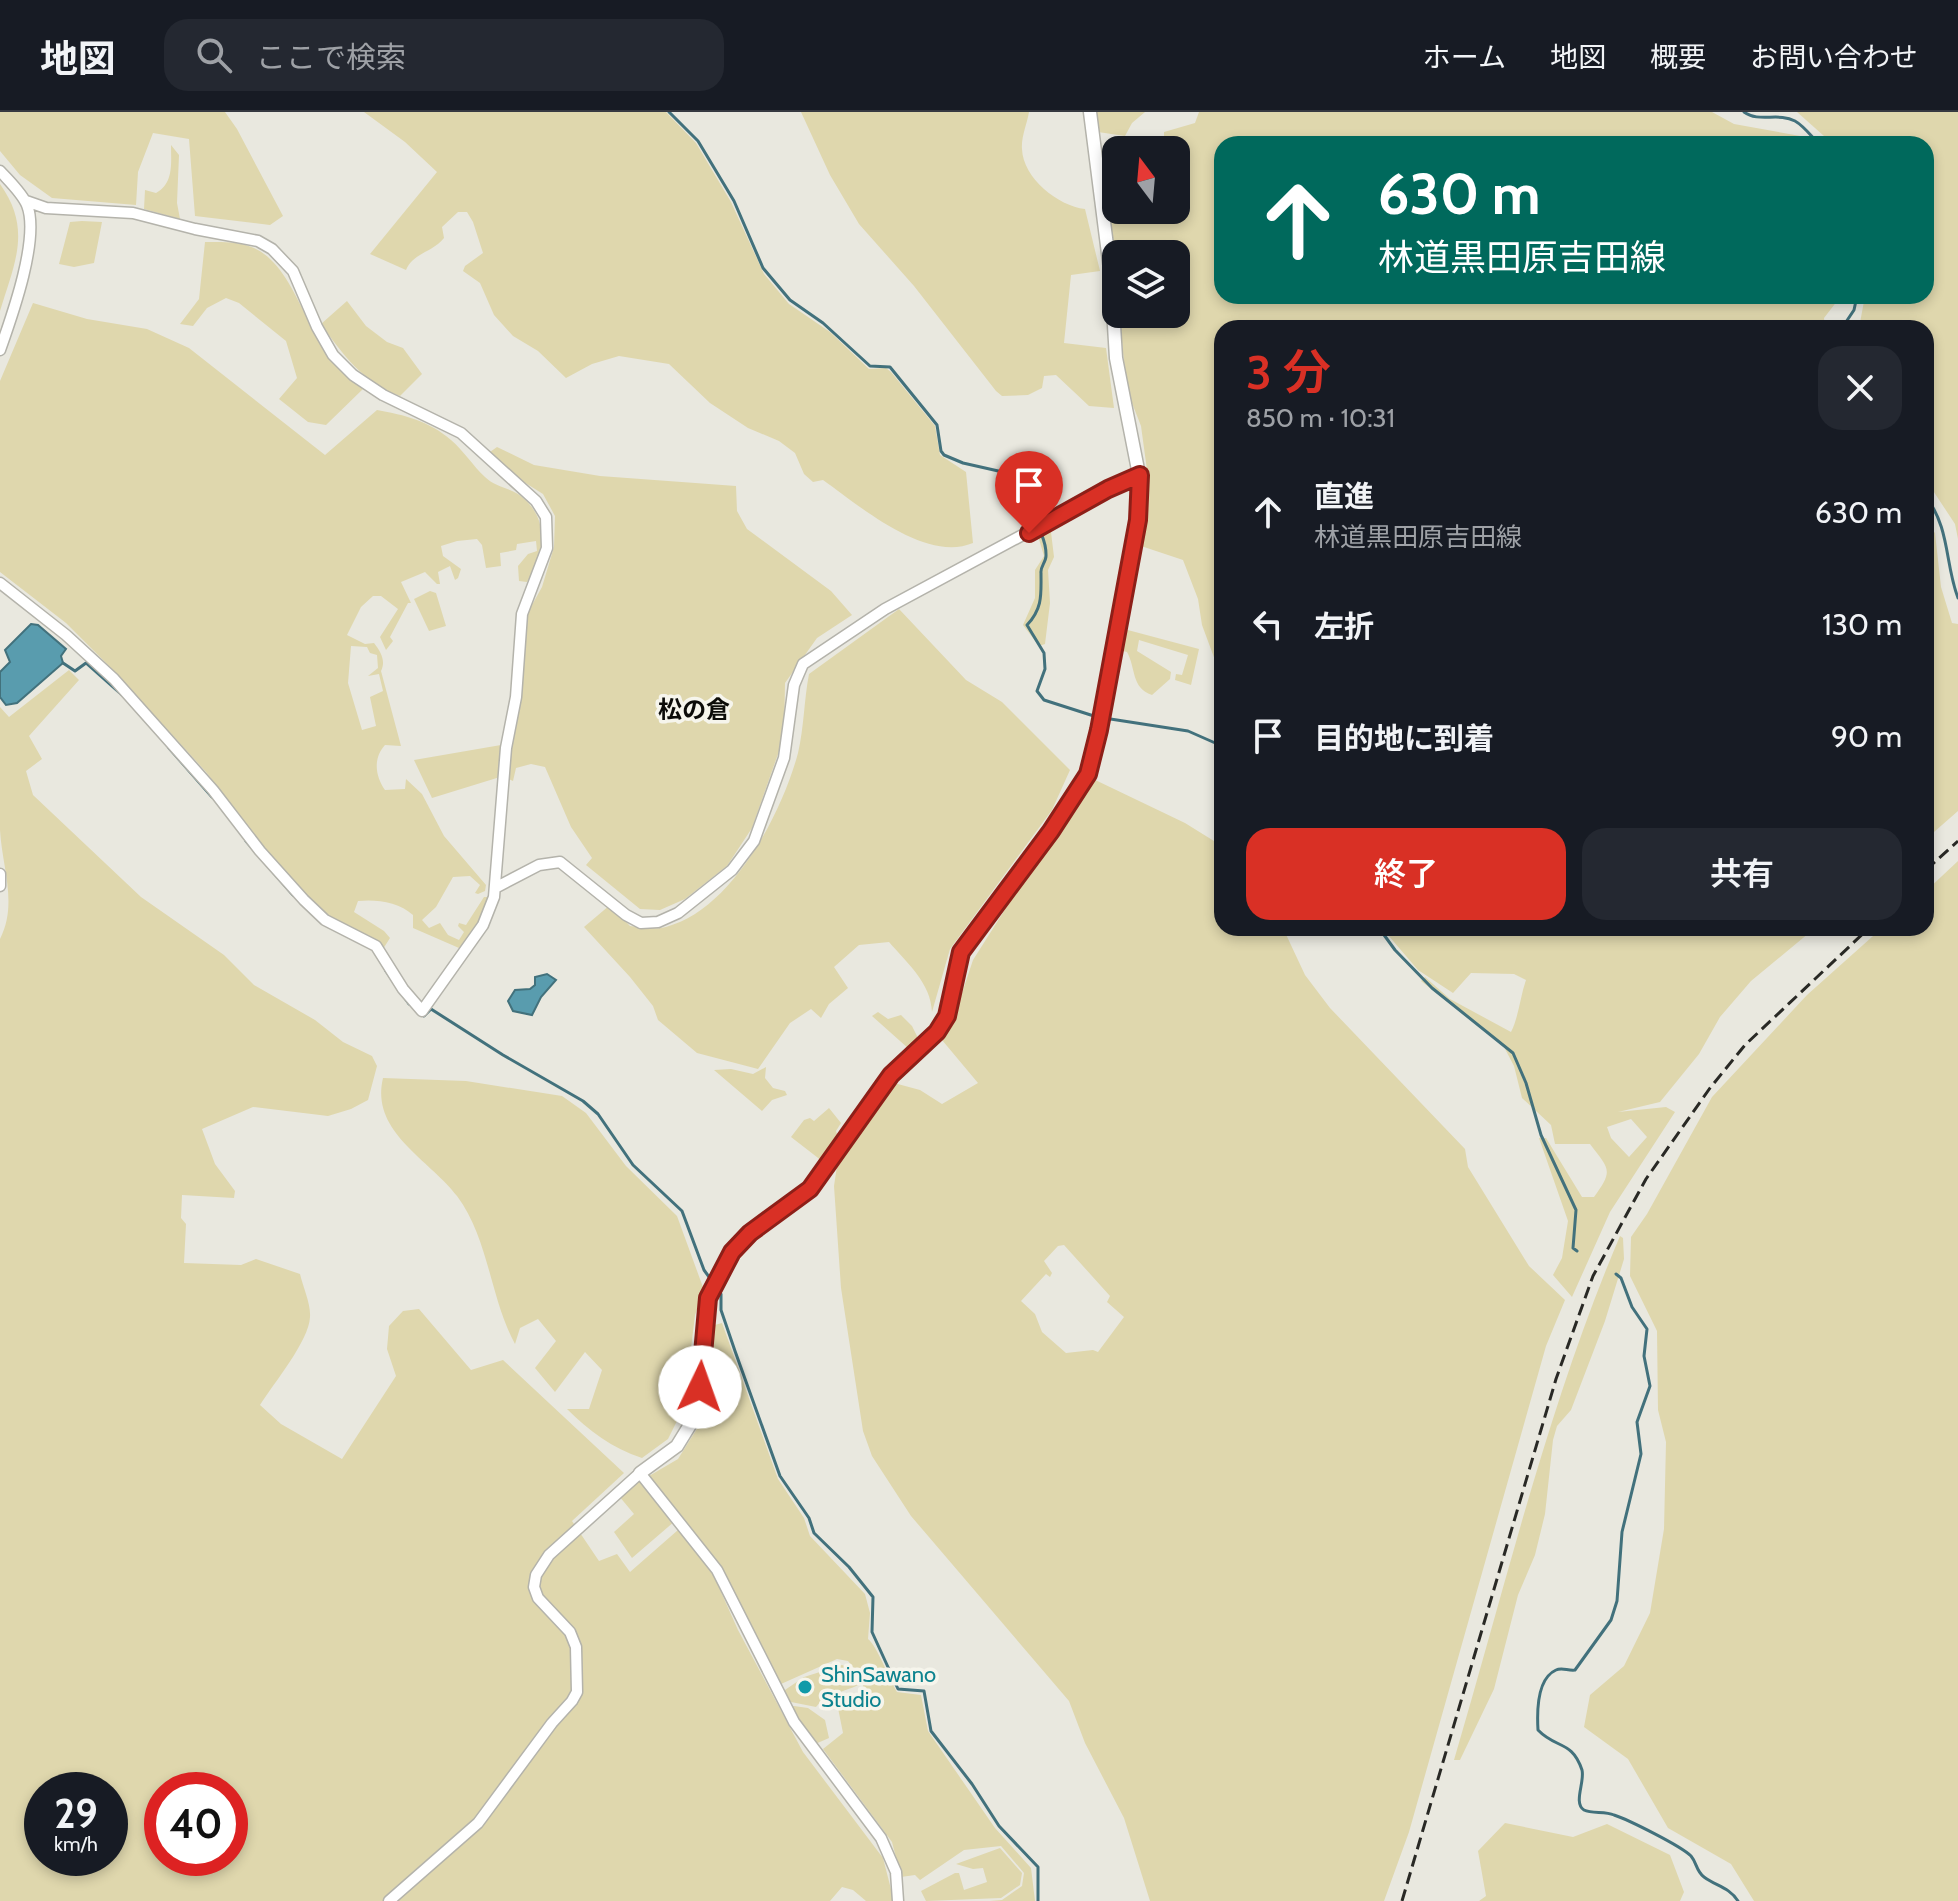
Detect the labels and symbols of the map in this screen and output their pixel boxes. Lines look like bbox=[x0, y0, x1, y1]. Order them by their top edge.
north arrow bbox=[1102, 136, 1190, 224]
pin bbox=[995, 451, 1063, 533]
district label: 松の倉 bbox=[658, 695, 730, 724]
position arrow bbox=[658, 1345, 742, 1429]
place label: ShinSawano Studio bbox=[821, 1661, 936, 1713]
marker: ShinSawano Studio bbox=[796, 1678, 814, 1696]
speed limit sign: 40 bbox=[144, 1772, 248, 1876]

